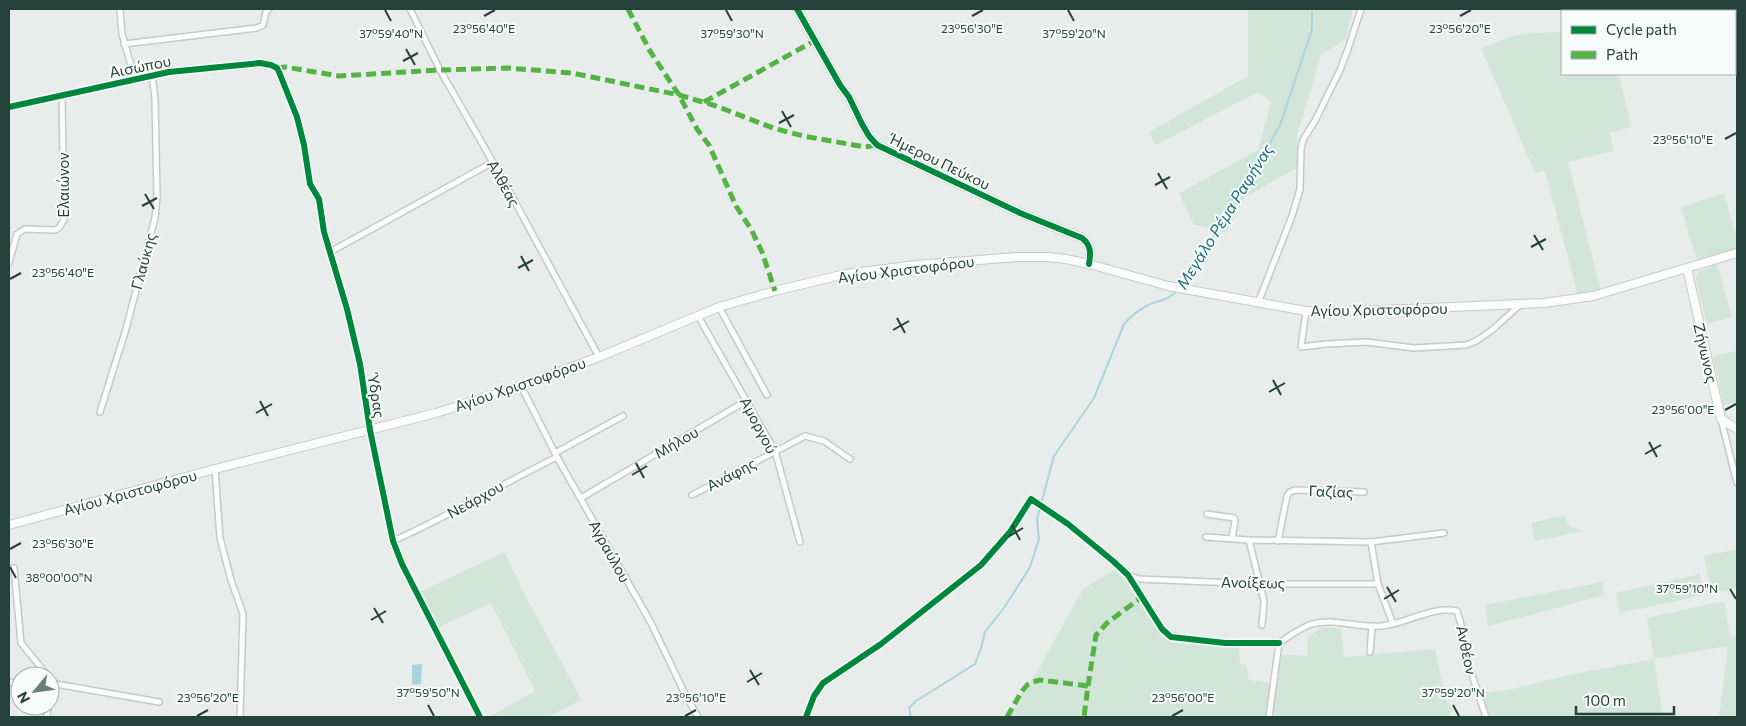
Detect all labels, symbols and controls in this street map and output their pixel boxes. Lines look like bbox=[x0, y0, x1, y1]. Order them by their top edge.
legend bbox=[1561, 10, 1736, 75]
text: Cycle path bbox=[1606, 20, 1677, 38]
text: 23°56'40"E bbox=[453, 21, 515, 35]
text: 23°56'30"E bbox=[941, 21, 1003, 35]
text: 23°56'20"E bbox=[1429, 21, 1491, 35]
text: 37°59'40"N bbox=[359, 26, 423, 40]
text: 37°59'30"N bbox=[700, 26, 764, 40]
text: 37°59'20"N bbox=[1042, 26, 1106, 40]
text: Path bbox=[1606, 45, 1638, 63]
street label: Αισώπου bbox=[108, 51, 172, 81]
street label: Ήμερου Πεύκου bbox=[885, 128, 993, 193]
text: 23°56'10"E bbox=[1653, 132, 1713, 146]
water label: Μεγάλο Ρέμα Ραφήνας bbox=[1172, 140, 1276, 292]
street label: Ελαιώνον bbox=[54, 152, 72, 218]
street label: Αλθέας bbox=[484, 156, 524, 210]
street label: Γλαύκης bbox=[127, 231, 159, 291]
street label: Αγίου Χριστοφόρου bbox=[837, 252, 975, 286]
text: 23°56'40"E bbox=[32, 265, 94, 279]
street label: Αγίου Χριστοφόρου bbox=[1310, 299, 1448, 319]
street label: Ζήνωνος bbox=[1690, 321, 1722, 385]
street label: Αγίου Χριστοφόρου bbox=[452, 353, 588, 415]
street label: Ύδρας bbox=[364, 371, 389, 419]
street label: Αμοργού bbox=[737, 394, 781, 456]
text: 23°56'00"E bbox=[1652, 402, 1714, 416]
street label: Μήλου bbox=[651, 422, 701, 462]
street label: Ανάφης bbox=[703, 454, 759, 494]
street label: Αγίου Χριστοφόρου bbox=[61, 466, 199, 518]
street label: Νεάρχου bbox=[444, 476, 506, 522]
street label: Γαζίας bbox=[1308, 481, 1354, 501]
street label: Αγραύλου bbox=[586, 517, 634, 585]
text: 23°56'30"E bbox=[32, 536, 94, 550]
text: 38°00'00"N bbox=[25, 570, 93, 584]
street label: Ανοίξεως bbox=[1221, 572, 1285, 592]
text: 37°59'10"N bbox=[1656, 581, 1718, 595]
street label: Ανθέον bbox=[1453, 624, 1481, 677]
north arrow bbox=[10, 666, 60, 716]
scale bar bbox=[1576, 684, 1674, 716]
text: 37°59'50"N bbox=[396, 685, 460, 699]
text: 37°59'20"N bbox=[1421, 685, 1485, 699]
text: N bbox=[13, 689, 33, 706]
text: 23°56'20"E bbox=[177, 690, 239, 704]
text: 23°56'10"E bbox=[666, 690, 726, 704]
text: 23°56'00"E bbox=[1152, 690, 1214, 704]
text: 100 m bbox=[1584, 691, 1626, 709]

